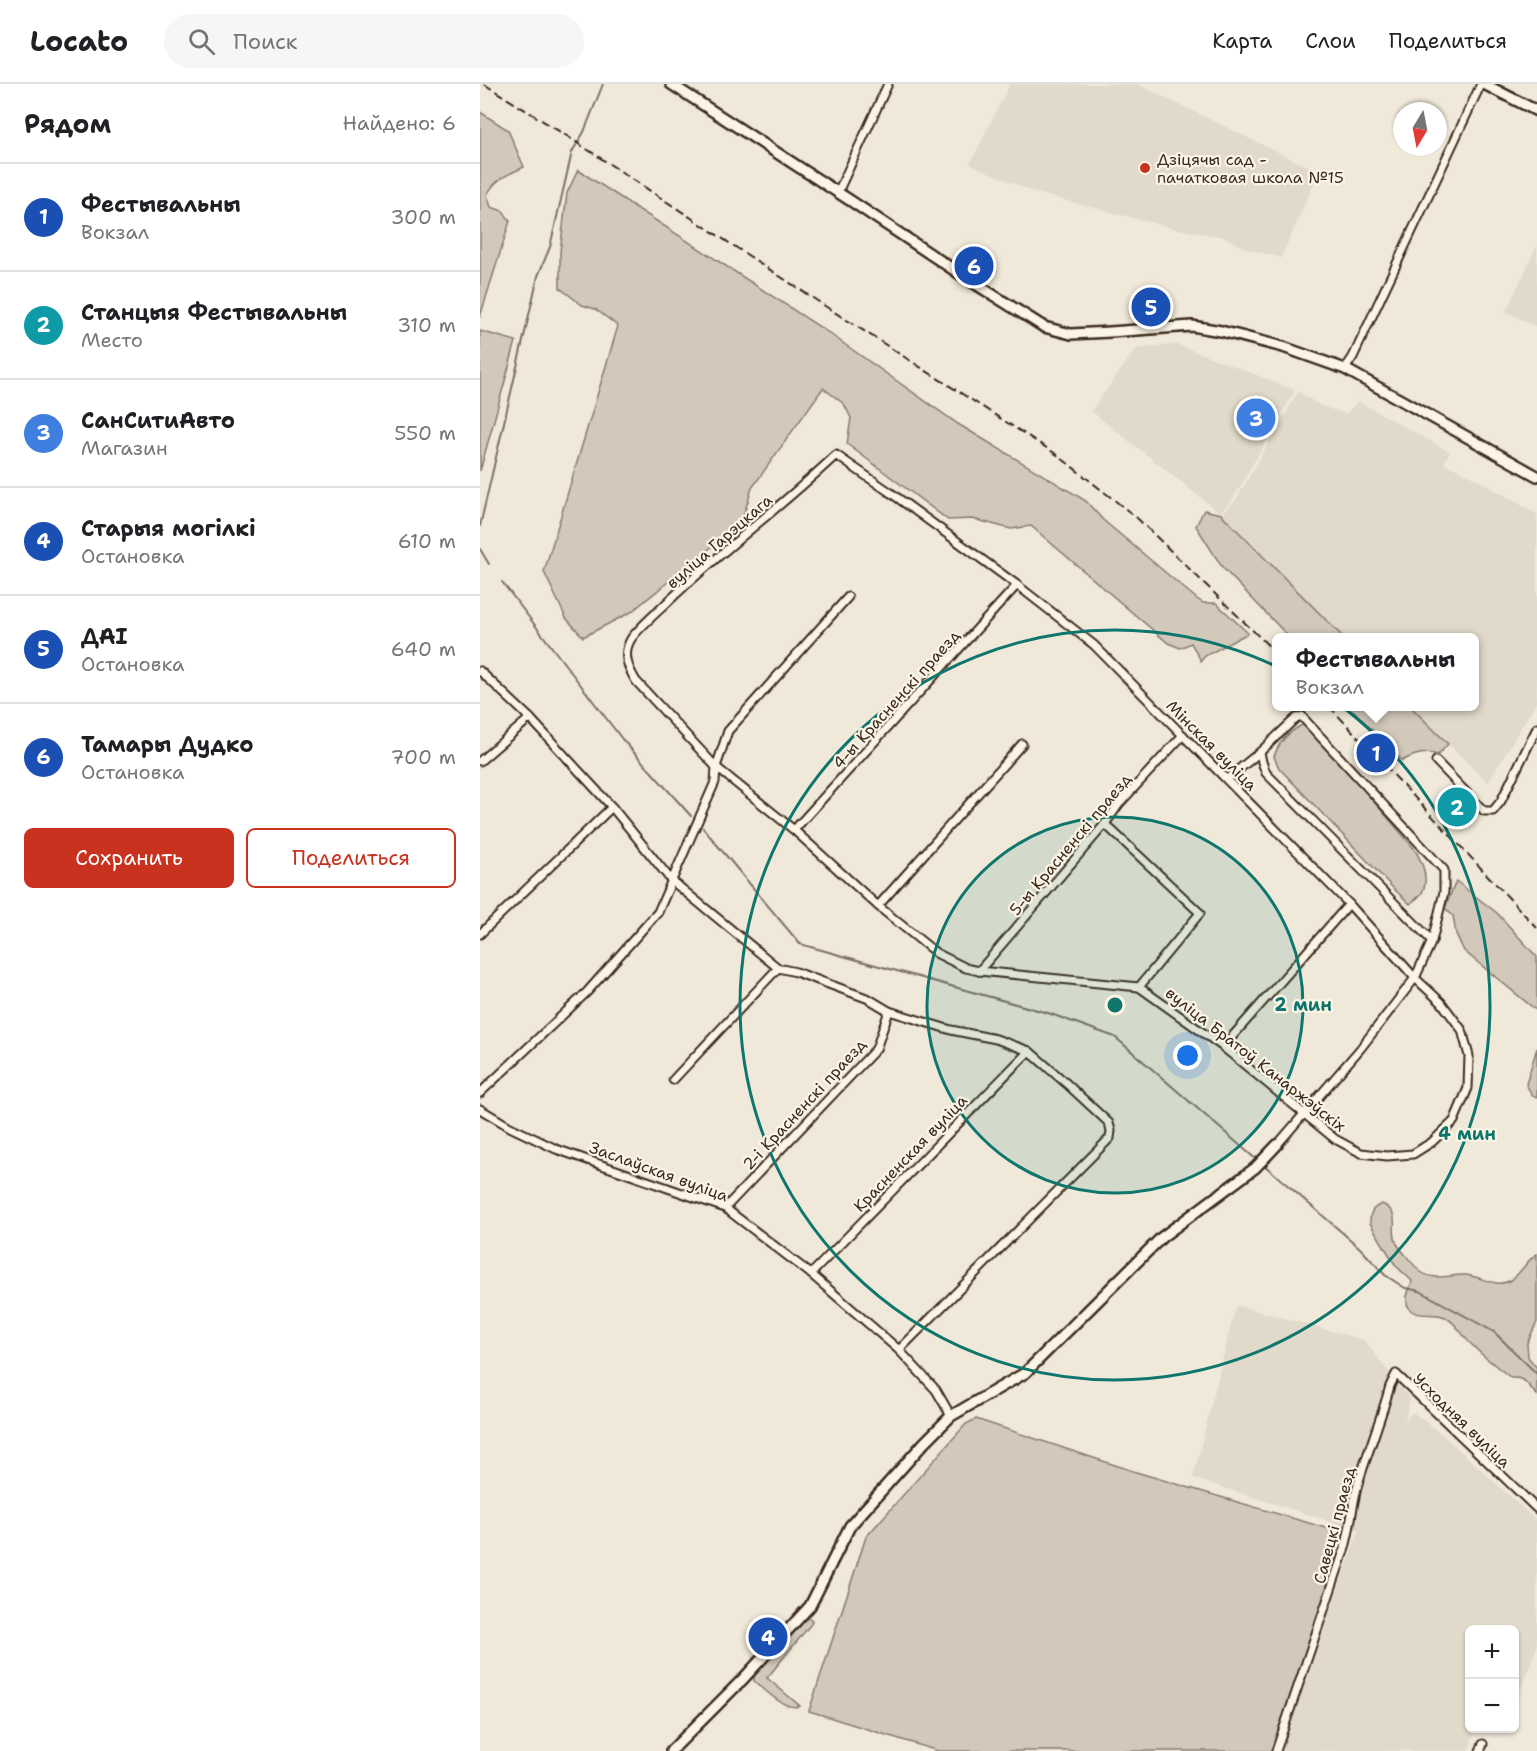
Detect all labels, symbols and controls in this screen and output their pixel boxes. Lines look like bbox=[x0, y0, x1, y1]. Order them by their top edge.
search box bbox=[164, 14, 584, 68]
text: Locato bbox=[30, 22, 128, 60]
icon: search bbox=[185, 25, 218, 58]
text: Поиск bbox=[233, 27, 297, 56]
text: Карта bbox=[1212, 27, 1272, 55]
text: Слои bbox=[1305, 27, 1356, 55]
text: Поделиться bbox=[1389, 27, 1507, 55]
north arrow bbox=[1393, 102, 1447, 156]
text: Рядом bbox=[24, 106, 111, 141]
text: Найдено: 6 bbox=[343, 110, 456, 136]
place label: Дзіцячы сад - пачатковая школа №15 bbox=[1157, 149, 1344, 188]
marker: Дзіцячы сад - пачатковая школа №15 bbox=[1138, 161, 1152, 175]
text: Фестывальны bbox=[81, 190, 241, 219]
text: 1 bbox=[39, 204, 48, 230]
text: 300 m bbox=[390, 204, 456, 230]
text: Вокзал bbox=[81, 219, 149, 245]
pin: 6 bbox=[954, 244, 994, 288]
pin: 5 bbox=[1132, 284, 1170, 330]
text: Станцыя Фестывальны bbox=[81, 298, 347, 327]
text: 2 bbox=[37, 312, 51, 338]
text: 310 m bbox=[397, 312, 456, 338]
text: Место bbox=[81, 327, 143, 353]
pin: 3 bbox=[1236, 396, 1276, 440]
text: СанСитиАвто bbox=[81, 406, 235, 435]
text: 3 bbox=[37, 420, 51, 446]
text: 550 m bbox=[394, 420, 456, 446]
text: Магазин bbox=[81, 435, 168, 461]
street label: вуліца Гарэцкага bbox=[662, 490, 777, 593]
text: Старыя могілкі bbox=[81, 514, 256, 543]
text: 4 bbox=[37, 528, 51, 554]
text: 610 m bbox=[398, 528, 456, 554]
text: Остановка bbox=[81, 543, 185, 569]
text: ДАІ bbox=[81, 622, 128, 651]
street label: 4-ы Красненскі праезд bbox=[828, 625, 965, 773]
popup bbox=[1272, 633, 1479, 711]
text: 5 bbox=[37, 636, 50, 662]
text: 640 m bbox=[391, 636, 456, 662]
text: Фестывальны bbox=[1296, 645, 1455, 674]
text: Остановка bbox=[81, 651, 185, 677]
text: Вокзал bbox=[1296, 674, 1364, 700]
street label: Мінская вуліца bbox=[1162, 695, 1262, 795]
text: Тамары Дудко bbox=[81, 730, 254, 759]
pin: 1 bbox=[1356, 730, 1396, 776]
text: 6 bbox=[37, 744, 51, 770]
text: 700 m bbox=[391, 744, 456, 770]
text: Остановка bbox=[81, 759, 185, 785]
street label: 5-ы Красненскі праезд bbox=[1005, 769, 1136, 920]
pin: 2 bbox=[1438, 784, 1476, 830]
button: Сохранить bbox=[24, 828, 234, 888]
button: Поделиться bbox=[246, 828, 456, 888]
street label: вуліца Братоў Канаржэўскіх bbox=[1161, 982, 1350, 1136]
text: 2 мин bbox=[1274, 993, 1332, 1017]
centre of rings bbox=[1105, 995, 1125, 1015]
street label: 2-і Красненскі праезд bbox=[738, 1034, 871, 1174]
your location bbox=[1173, 1041, 1202, 1070]
street label: Красненская вуліца bbox=[849, 1090, 972, 1216]
text: 4 мин bbox=[1438, 1122, 1496, 1146]
street label: Заслаўская вуліца bbox=[587, 1137, 731, 1206]
street label: Усходняя вуліца bbox=[1408, 1368, 1515, 1472]
street label: Савецкі праезд bbox=[1309, 1464, 1360, 1586]
pin: 4 bbox=[748, 1614, 788, 1660]
map controls bbox=[1465, 1625, 1519, 1733]
button: + bbox=[1465, 1625, 1519, 1679]
button: − bbox=[1465, 1679, 1519, 1733]

